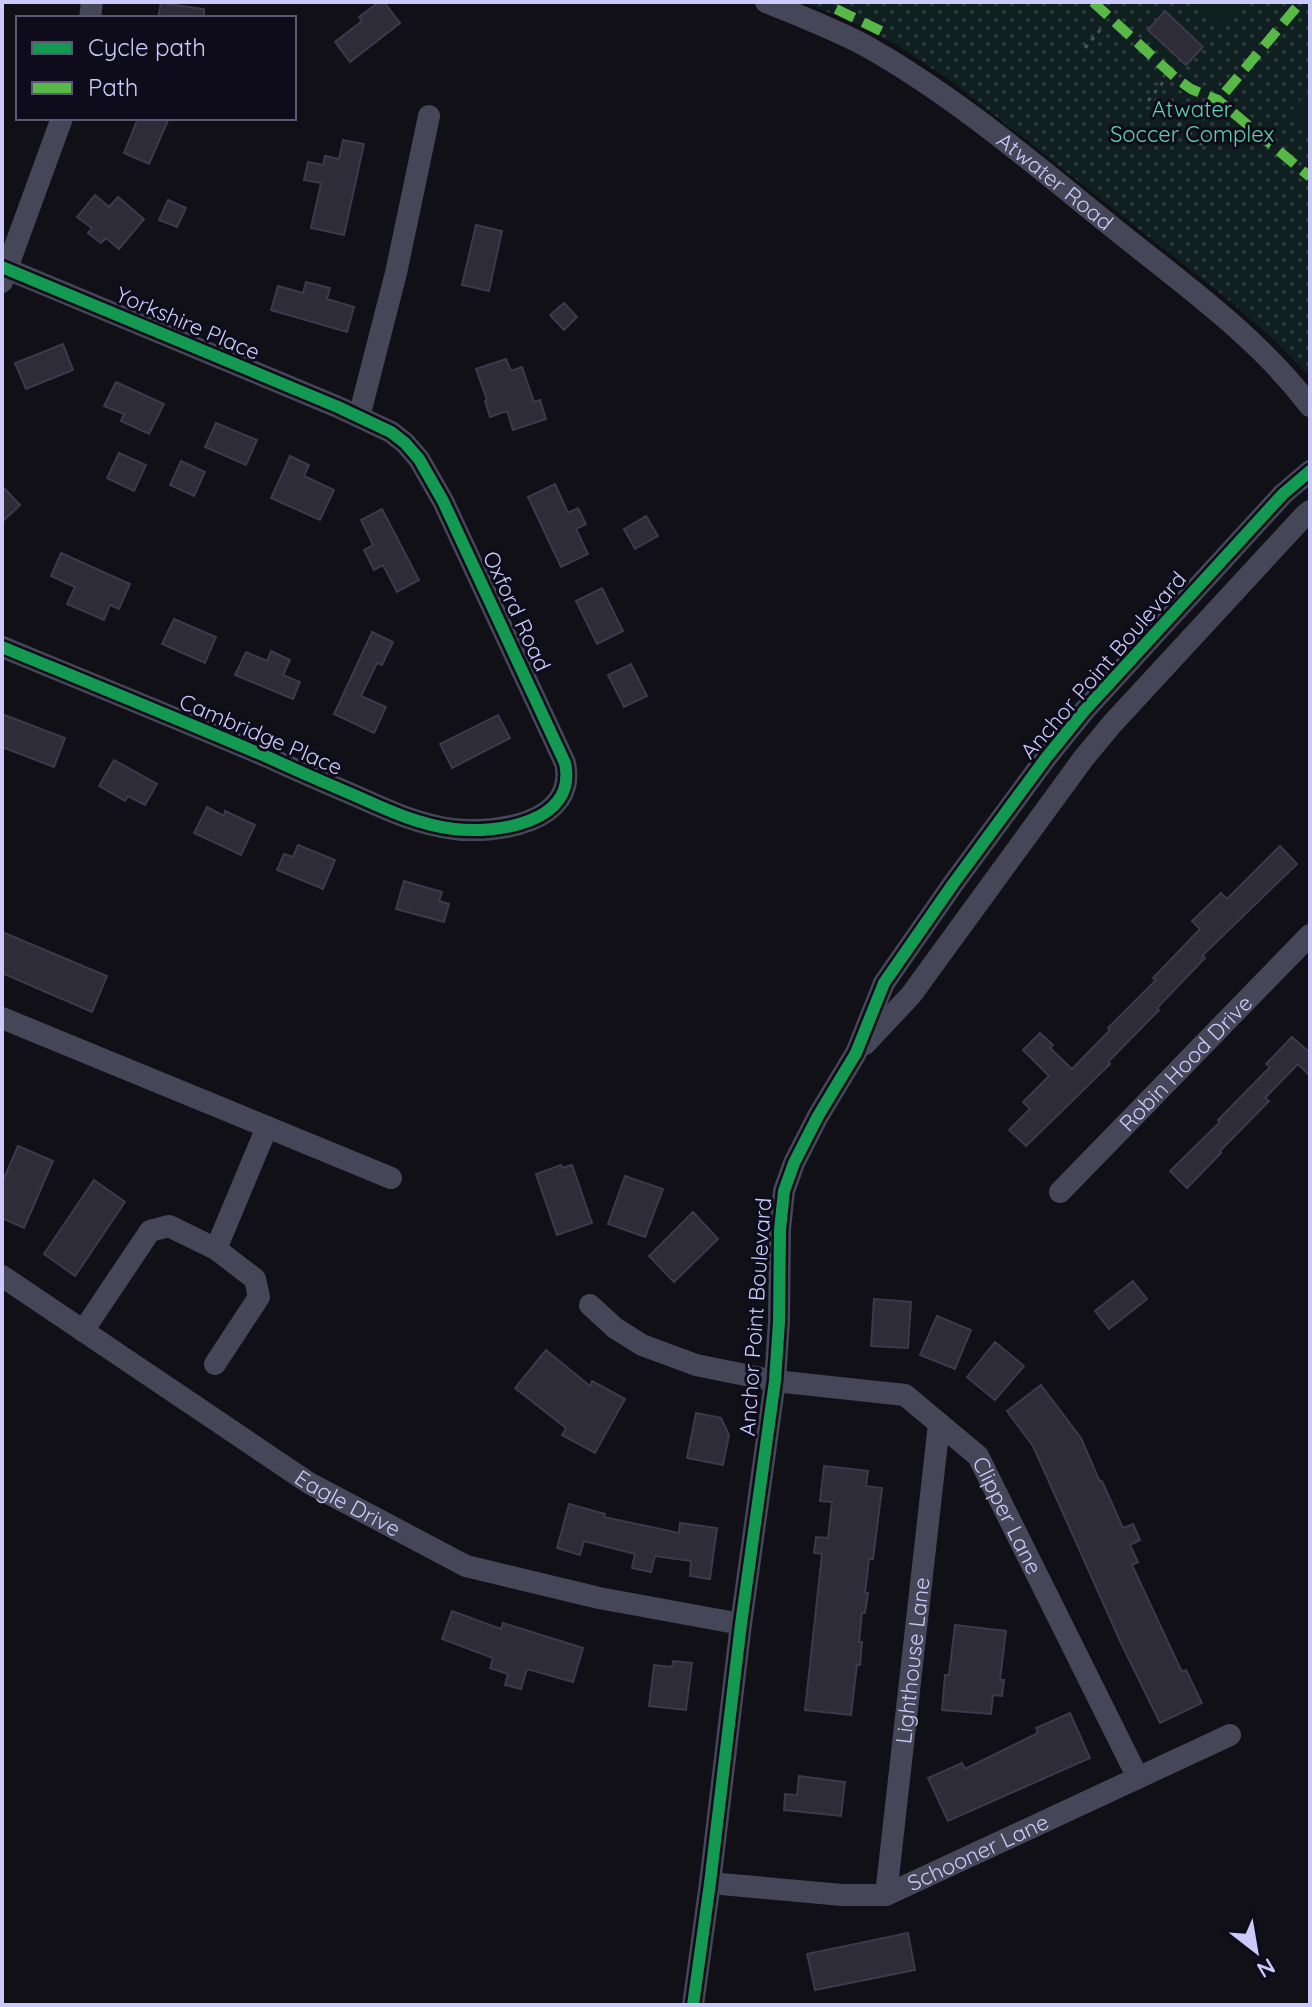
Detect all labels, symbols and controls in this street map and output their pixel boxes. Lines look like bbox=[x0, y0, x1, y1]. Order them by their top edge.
legend bbox=[16, 16, 296, 120]
text: Cycle path bbox=[88, 32, 206, 62]
text: Path bbox=[88, 72, 139, 102]
park label: Atwater Soccer Complex bbox=[1110, 95, 1274, 148]
street label: Atwater Road bbox=[991, 126, 1119, 236]
street label: Yorkshire Place bbox=[112, 280, 264, 366]
street label: Oxford Road bbox=[477, 546, 557, 676]
street label: Anchor Point Boulevard bbox=[1014, 566, 1192, 764]
street label: Cambridge Place bbox=[175, 687, 347, 781]
street label: Robin Hood Drive bbox=[1113, 989, 1258, 1137]
street label: Anchor Point Boulevard bbox=[733, 1197, 777, 1437]
street label: Clipper Lane bbox=[966, 1452, 1048, 1579]
street label: Eagle Drive bbox=[289, 1463, 405, 1543]
street label: Lighthouse Lane bbox=[889, 1576, 936, 1745]
street label: Schooner Lane bbox=[903, 1807, 1053, 1897]
north arrow bbox=[1216, 1911, 1296, 1991]
text: N bbox=[1252, 1952, 1280, 1984]

